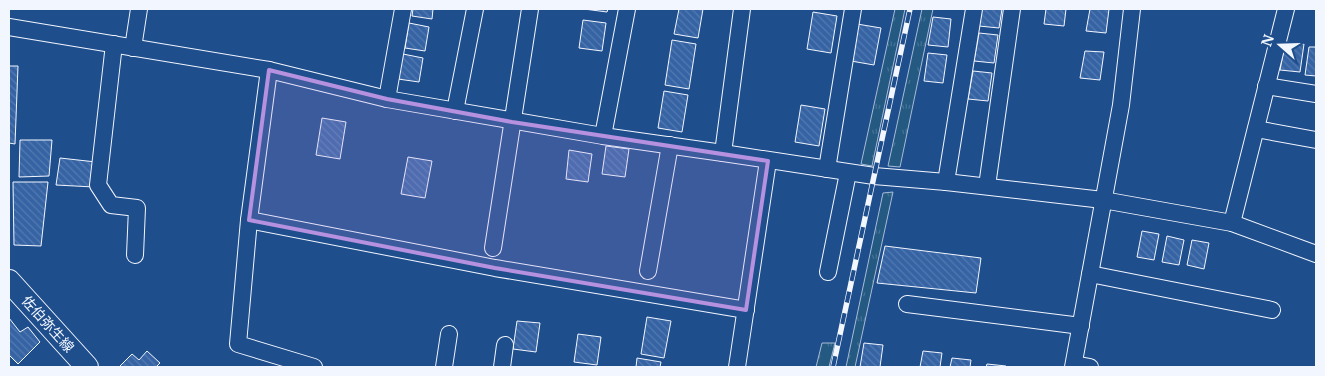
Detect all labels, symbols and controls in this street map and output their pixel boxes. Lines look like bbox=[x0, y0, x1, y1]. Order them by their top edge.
north arrow bbox=[1255, 20, 1305, 70]
text: N bbox=[1257, 32, 1278, 49]
street label: 佐伯弥生線 bbox=[18, 292, 78, 356]

